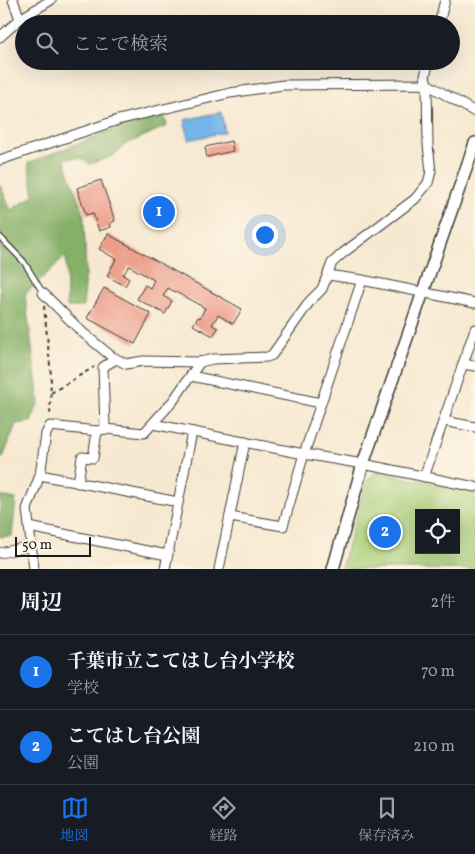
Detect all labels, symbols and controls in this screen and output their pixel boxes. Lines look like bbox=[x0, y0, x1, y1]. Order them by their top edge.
search box bbox=[15, 15, 460, 70]
icon: search bbox=[33, 29, 61, 57]
text: ここで検索 bbox=[73, 32, 168, 58]
pin: 1 bbox=[143, 193, 175, 231]
your location bbox=[252, 222, 278, 248]
map controls bbox=[415, 509, 460, 554]
button: locate bbox=[415, 509, 460, 554]
pin: 2 bbox=[369, 513, 401, 551]
scale bar bbox=[15, 534, 91, 557]
text: 50 m bbox=[22, 536, 52, 555]
text: 周辺 bbox=[20, 589, 62, 618]
text: 2件 bbox=[430, 592, 455, 614]
text: 千葉市立こてはし台小学校 bbox=[67, 649, 295, 675]
text: 1 bbox=[33, 661, 39, 683]
text: 70 m bbox=[421, 661, 455, 683]
text: 学校 bbox=[67, 678, 99, 700]
text: こてはし台公園 bbox=[67, 724, 200, 750]
text: 2 bbox=[32, 736, 40, 758]
text: 210 m bbox=[413, 736, 455, 758]
text: 公園 bbox=[67, 753, 99, 775]
tab: 地図 bbox=[61, 794, 89, 846]
tab: 経路 bbox=[210, 794, 238, 846]
tab: 保存済み bbox=[359, 794, 415, 846]

